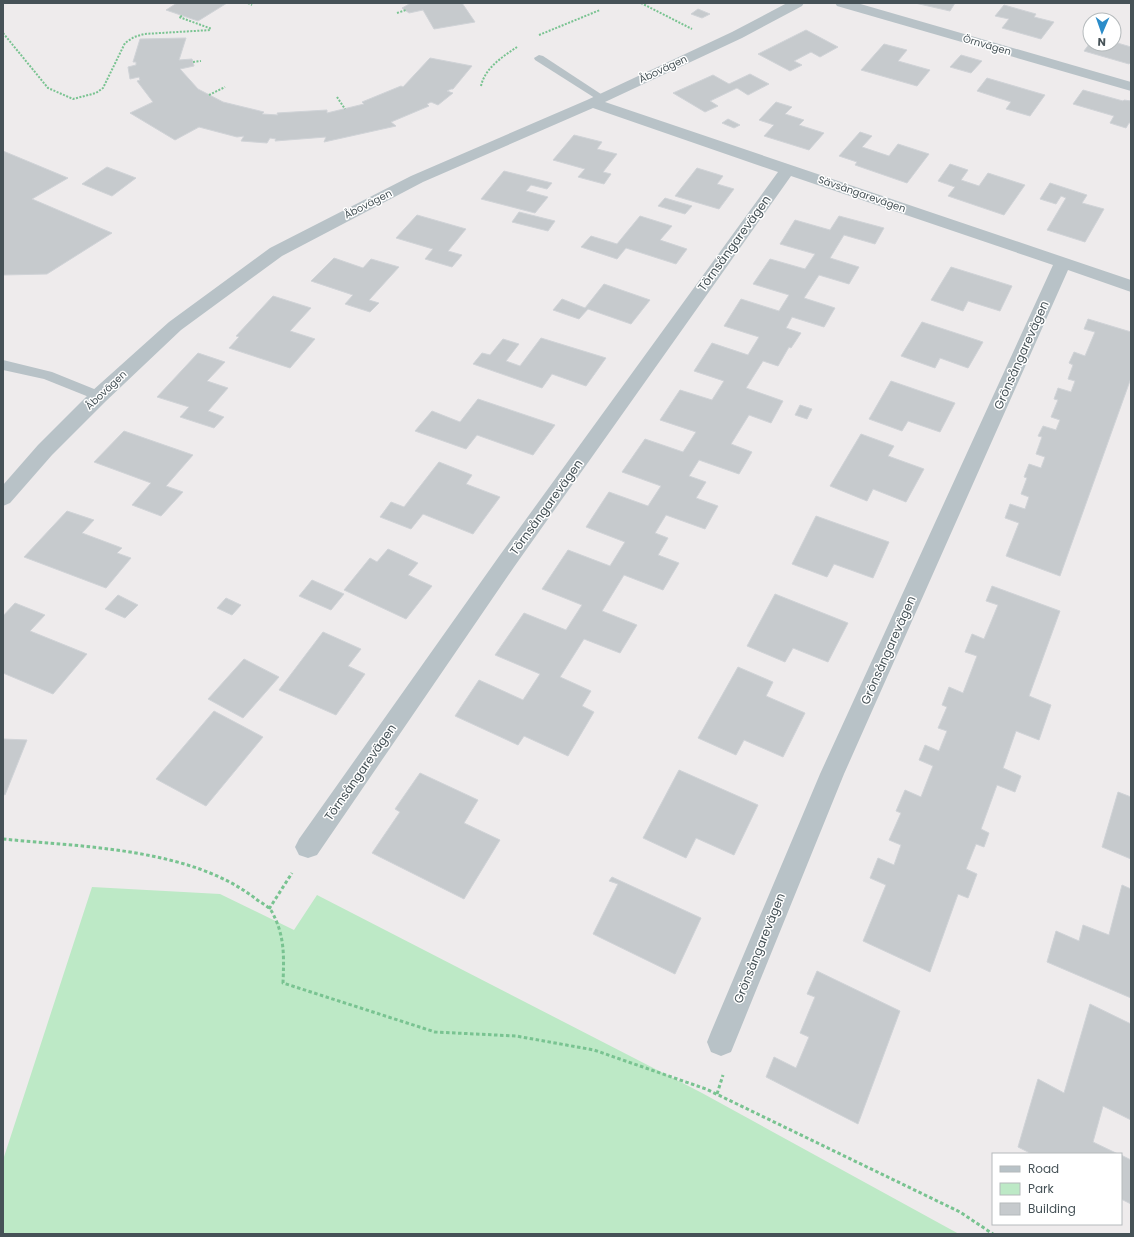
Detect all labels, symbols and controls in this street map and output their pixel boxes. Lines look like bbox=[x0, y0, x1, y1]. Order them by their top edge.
north arrow bbox=[1082, 12, 1122, 52]
street label: Örnvägen bbox=[961, 31, 1013, 59]
text: N bbox=[1097, 34, 1106, 50]
street label: Åbovägen bbox=[636, 51, 690, 87]
street label: Sävsångarevägen bbox=[816, 172, 908, 216]
street label: Åbovägen bbox=[342, 186, 394, 222]
street label: Törnsångarevägen bbox=[693, 192, 775, 294]
street label: Grönsångarevägen bbox=[989, 298, 1053, 412]
street label: Åbovägen bbox=[82, 367, 130, 413]
street label: Törnsångarevägen bbox=[505, 456, 587, 558]
street label: Grönsångarevägen bbox=[856, 593, 920, 707]
street label: Törnsångarevägen bbox=[320, 720, 400, 824]
street label: Grönsångarevägen bbox=[729, 890, 789, 1006]
legend bbox=[992, 1153, 1122, 1225]
text: Road bbox=[1028, 1160, 1059, 1177]
text: Park bbox=[1028, 1180, 1055, 1197]
text: Building bbox=[1028, 1200, 1076, 1217]

